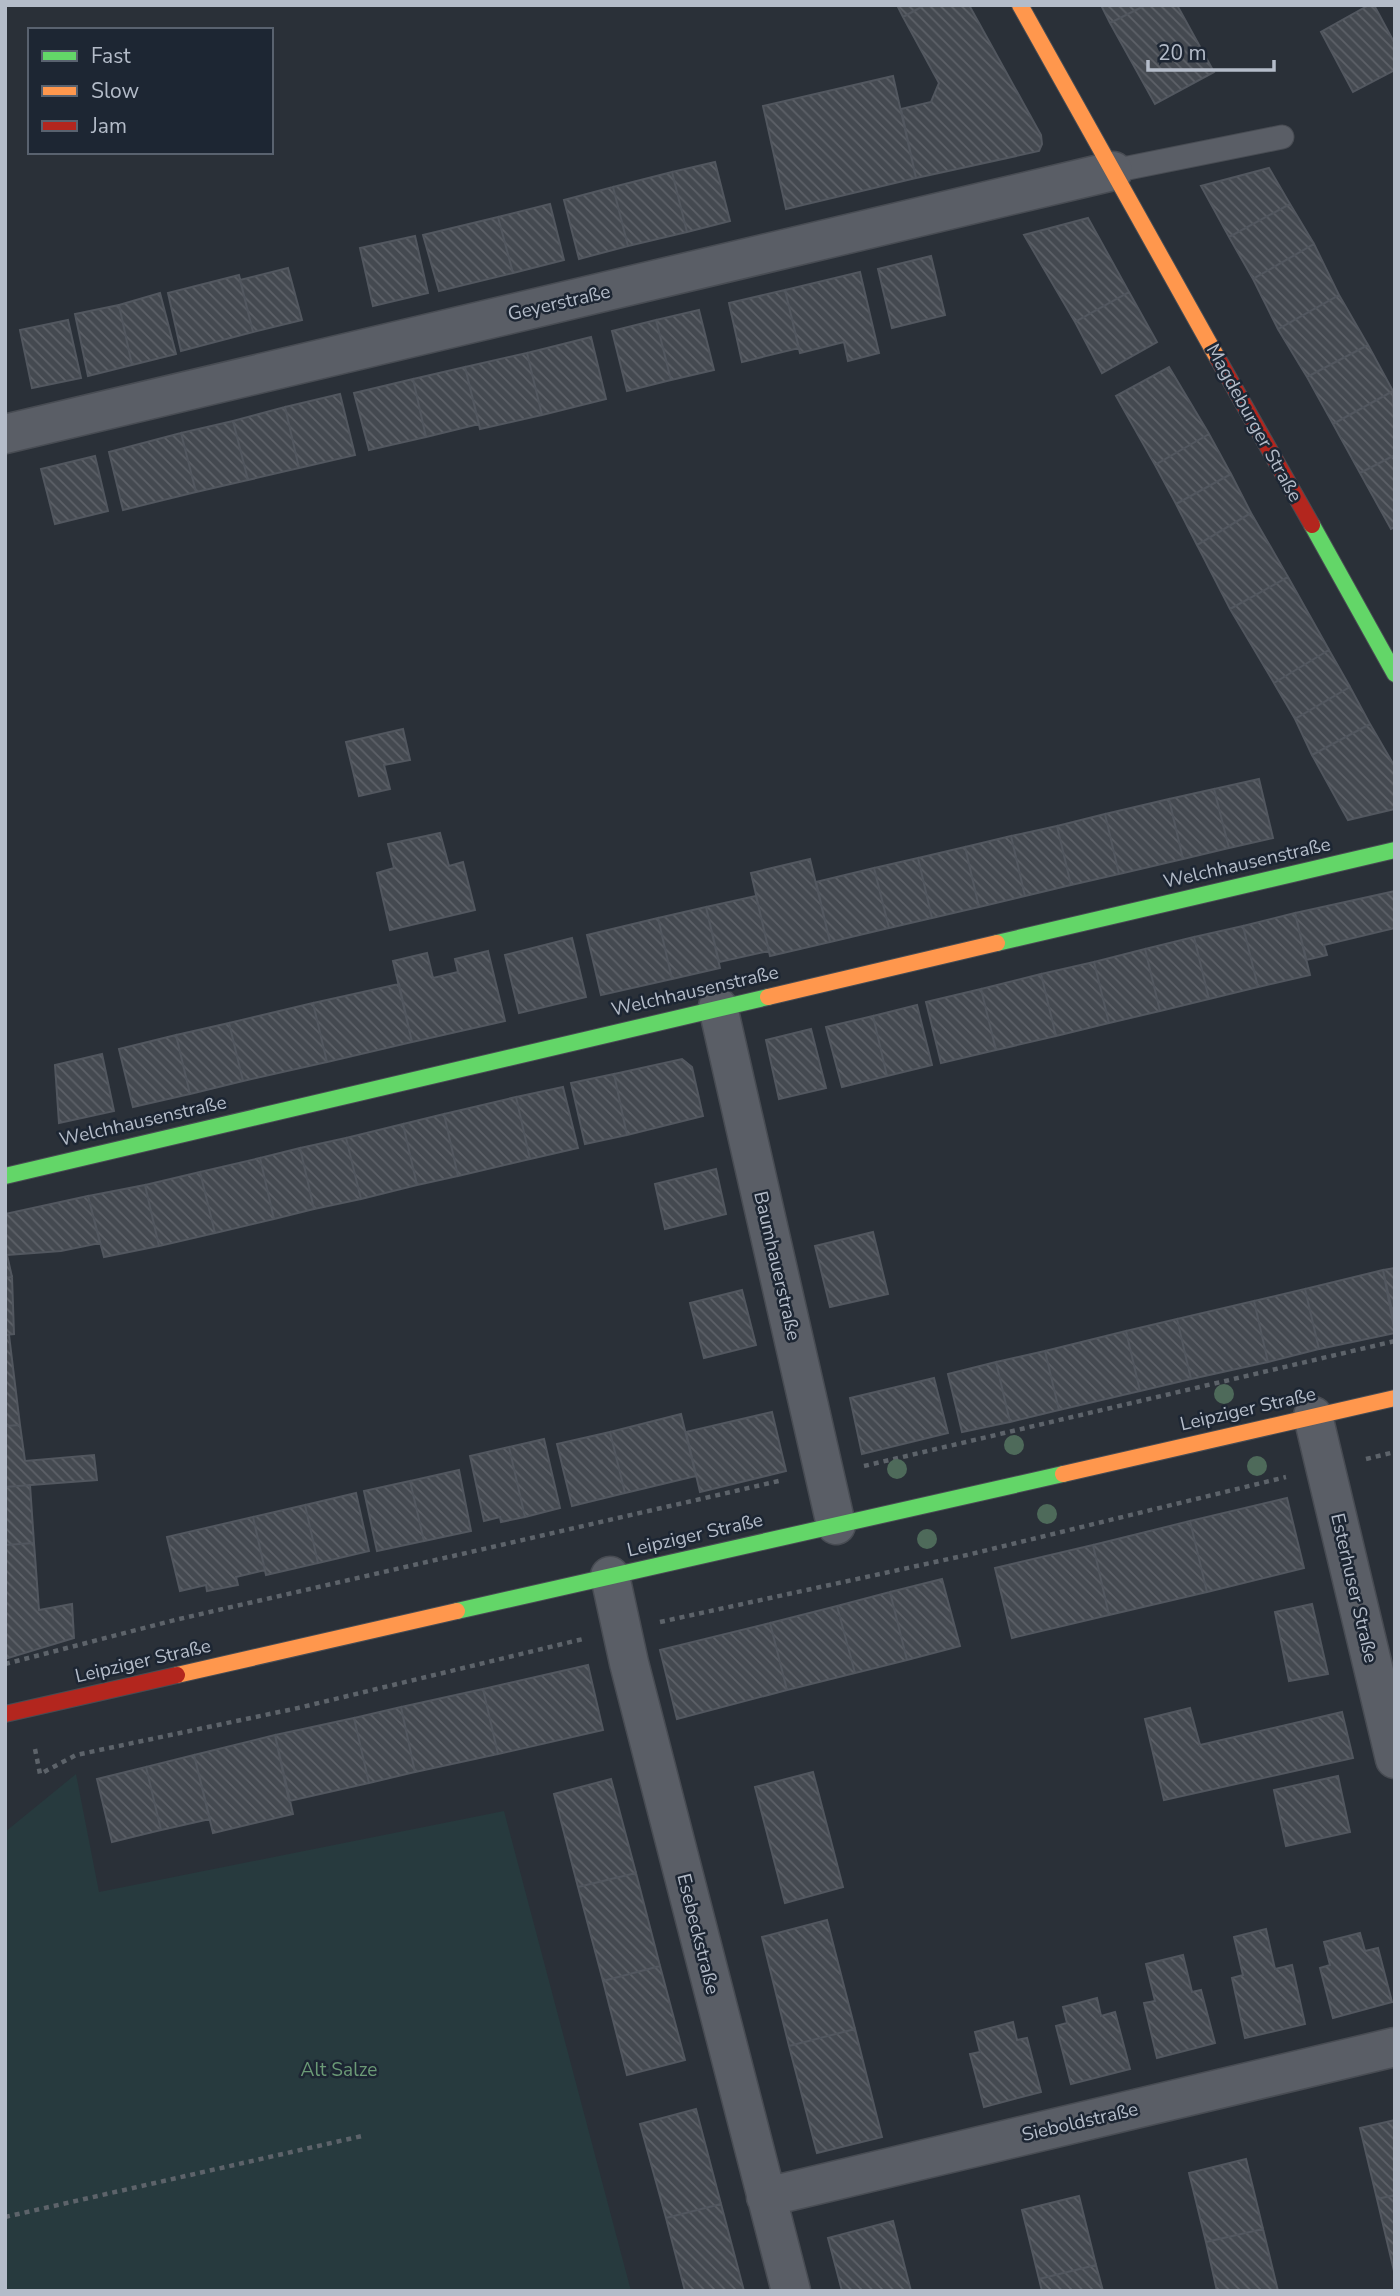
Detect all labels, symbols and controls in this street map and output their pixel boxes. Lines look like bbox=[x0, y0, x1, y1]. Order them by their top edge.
legend bbox=[28, 28, 273, 154]
scale bar bbox=[1148, 28, 1274, 72]
text: 20 m bbox=[1158, 39, 1207, 67]
text: Fast bbox=[91, 42, 131, 70]
text: Slow bbox=[91, 77, 140, 105]
text: Jam bbox=[90, 112, 127, 140]
street label: Geyerstraße bbox=[505, 279, 613, 327]
street label: Magdeburger Straße bbox=[1200, 339, 1308, 507]
street label: Welchhausenstraße bbox=[1161, 831, 1333, 895]
street label: Welchhausenstraße bbox=[609, 959, 781, 1023]
street label: Welchhausenstraße bbox=[57, 1089, 229, 1153]
street label: Baumhauerstraße bbox=[747, 1189, 807, 1343]
street label: Leipziger Straße bbox=[1178, 1381, 1318, 1437]
street label: Leipziger Straße bbox=[625, 1507, 765, 1563]
street label: Esterhuser Straße bbox=[1324, 1511, 1384, 1665]
street label: Leipziger Straße bbox=[73, 1633, 213, 1689]
street label: Esebeckstraße bbox=[670, 1871, 726, 1997]
park label: Alt Salze bbox=[301, 2057, 377, 2083]
street label: Sieboldstraße bbox=[1019, 2096, 1141, 2148]

